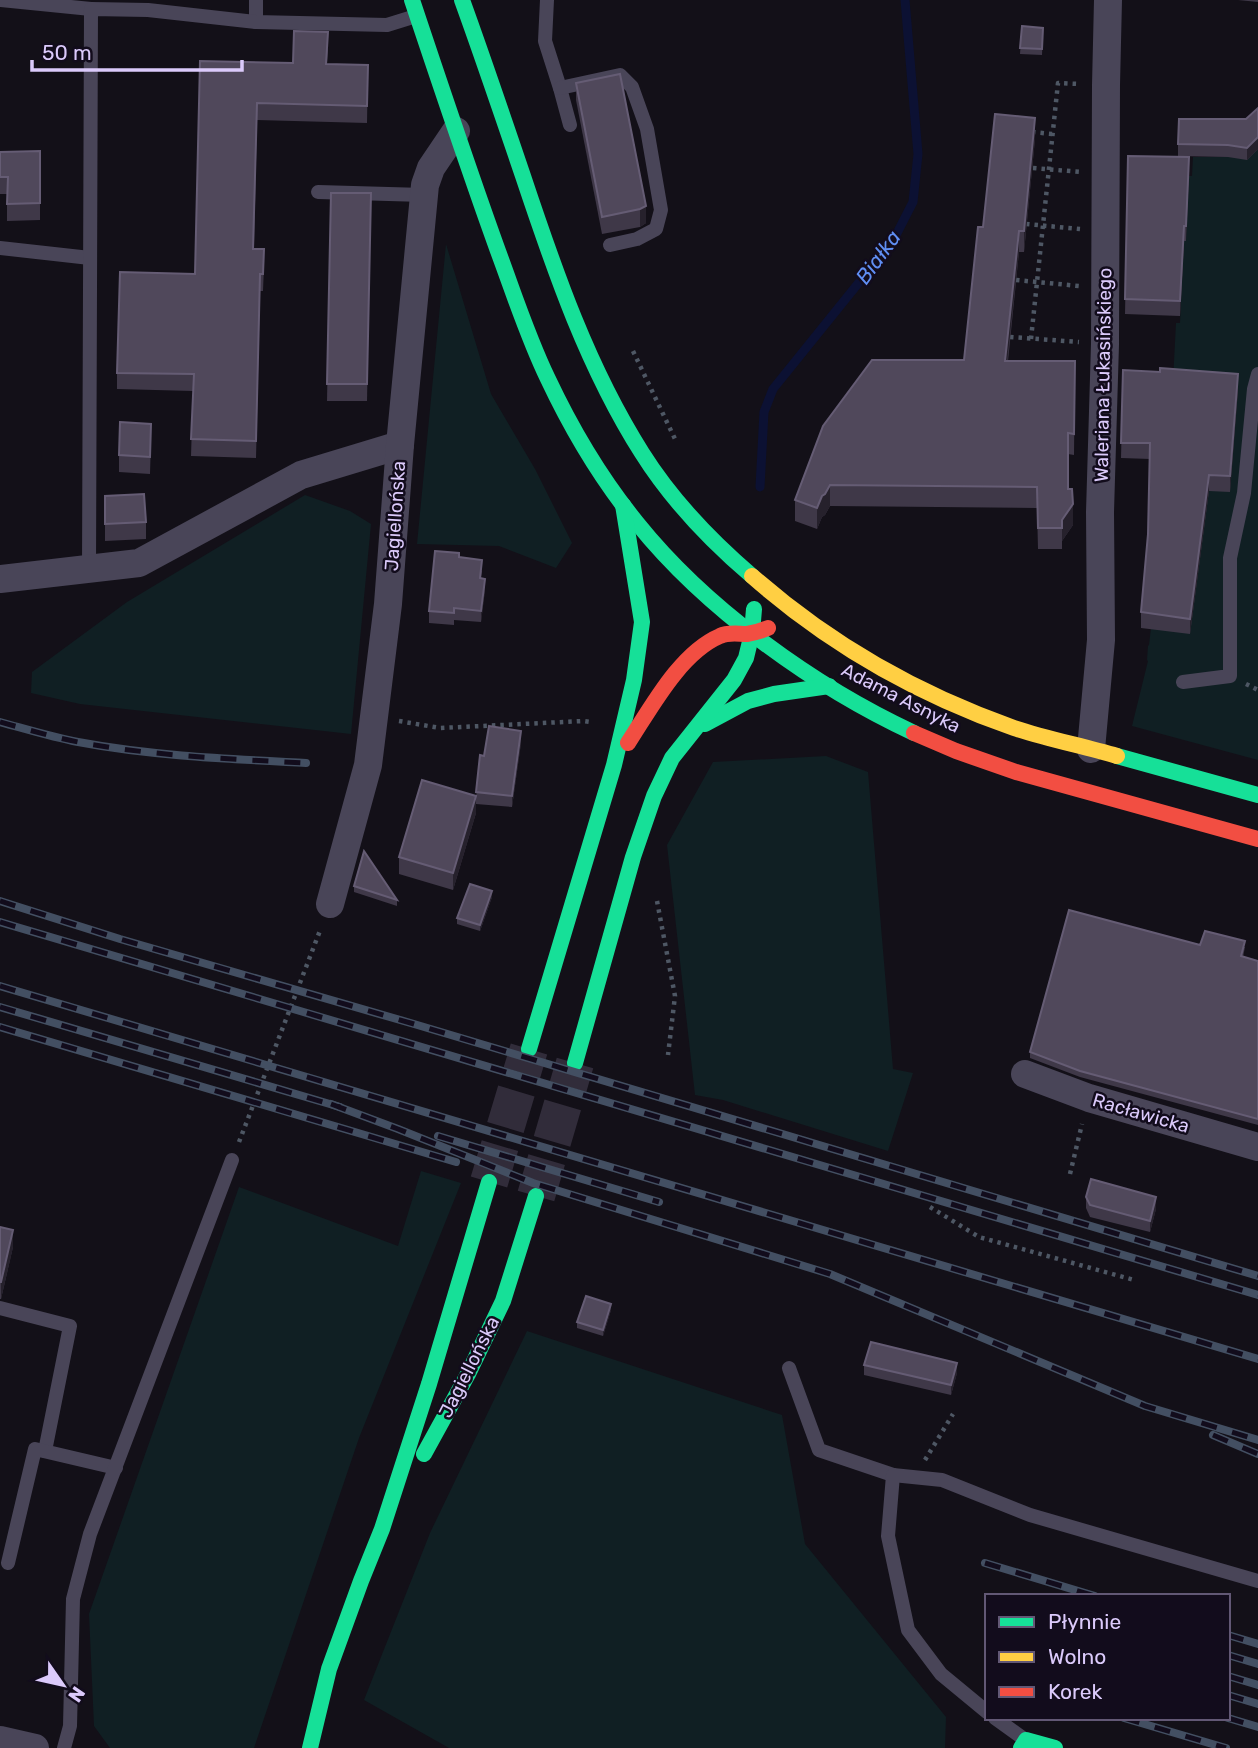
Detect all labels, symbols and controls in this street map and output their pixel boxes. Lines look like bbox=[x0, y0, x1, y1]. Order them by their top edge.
scale bar bbox=[32, 28, 242, 72]
text: 50 m bbox=[42, 40, 92, 65]
water label: Białka bbox=[850, 225, 906, 289]
street label: Waleriana Łukasińskiego bbox=[1090, 268, 1116, 482]
street label: Jagiellońska bbox=[380, 460, 410, 572]
street label: Adama Asnyka bbox=[838, 658, 964, 738]
street label: Racławicka bbox=[1090, 1088, 1192, 1138]
street label: Jagiellońska bbox=[434, 1313, 504, 1421]
legend bbox=[985, 1594, 1230, 1720]
text: Płynnie bbox=[1048, 1609, 1121, 1634]
text: Wolno bbox=[1048, 1644, 1106, 1669]
north arrow bbox=[28, 1650, 98, 1720]
text: Korek bbox=[1048, 1679, 1103, 1704]
text: N bbox=[63, 1682, 90, 1706]

